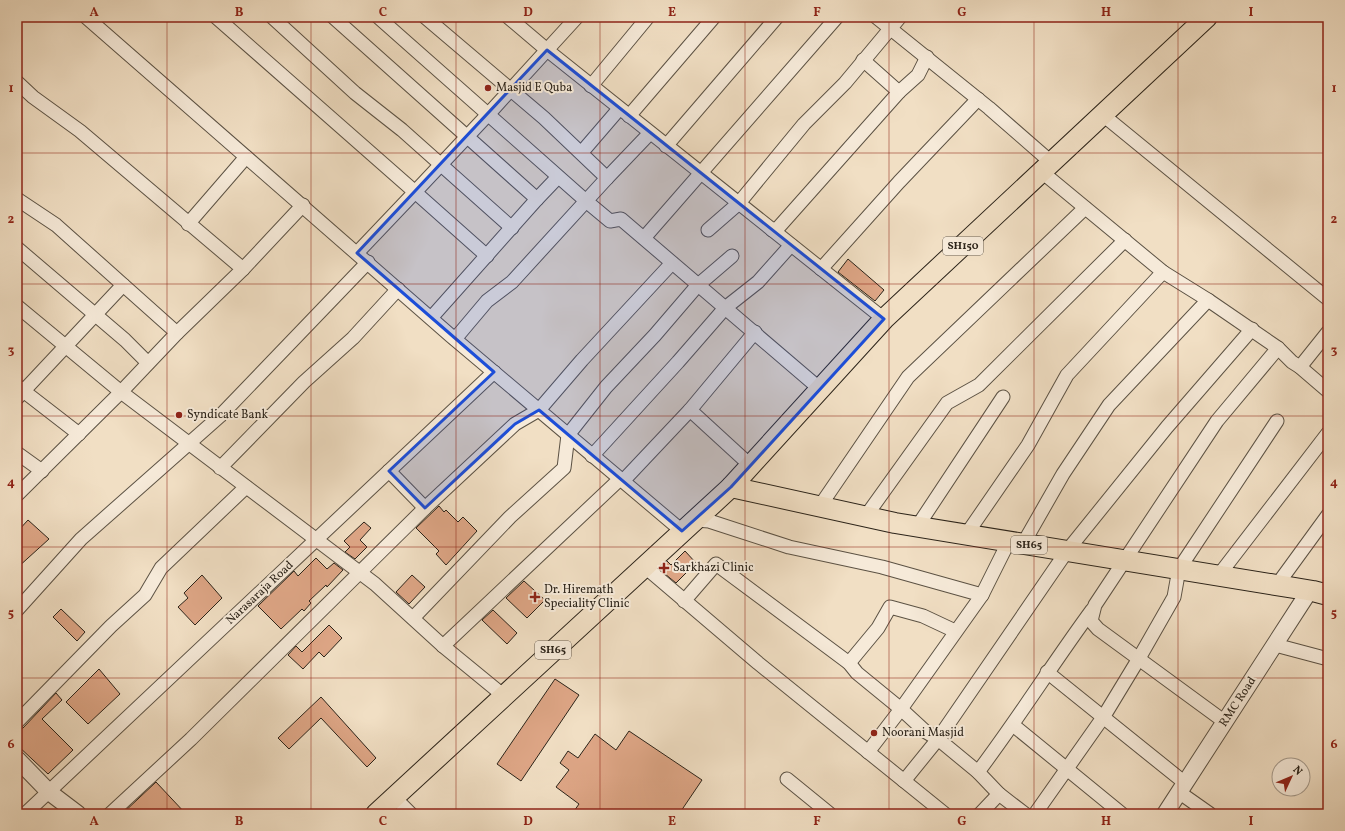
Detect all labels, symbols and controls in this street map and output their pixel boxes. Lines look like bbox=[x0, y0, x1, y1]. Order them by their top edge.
text: A bbox=[89, 4, 99, 22]
text: B bbox=[235, 4, 244, 22]
text: C bbox=[379, 4, 387, 22]
text: D bbox=[523, 4, 533, 22]
text: E bbox=[668, 4, 676, 22]
text: F bbox=[813, 4, 821, 22]
text: G bbox=[957, 4, 967, 22]
text: H bbox=[1101, 4, 1111, 22]
text: I bbox=[1249, 4, 1254, 22]
text: 1 bbox=[8, 80, 14, 98]
place label: Masjid E Quba bbox=[496, 80, 572, 96]
text: 1 bbox=[1331, 80, 1337, 98]
marker: Masjid E Quba bbox=[483, 83, 493, 93]
text: 2 bbox=[8, 211, 15, 229]
text: 2 bbox=[1331, 211, 1338, 229]
road number: SH150 bbox=[943, 237, 983, 255]
text: 3 bbox=[8, 342, 15, 360]
text: 3 bbox=[1331, 342, 1338, 360]
place label: Syndicate Bank bbox=[187, 407, 269, 423]
marker: Syndicate Bank bbox=[174, 410, 184, 420]
text: 4 bbox=[7, 474, 15, 492]
text: 4 bbox=[1330, 474, 1338, 492]
road number: SH65 bbox=[1011, 536, 1047, 554]
street label: Narasaraja Road bbox=[223, 557, 297, 628]
place label: Sarkhazi Clinic bbox=[673, 560, 754, 576]
marker: Sarkhazi Clinic bbox=[658, 562, 670, 574]
place label: Dr. Hiremath Speciality Clinic bbox=[544, 582, 629, 612]
marker: Dr. Hiremath Speciality Clinic bbox=[529, 591, 541, 603]
text: 5 bbox=[8, 605, 14, 623]
text: 5 bbox=[1331, 605, 1337, 623]
road number: SH65 bbox=[535, 641, 571, 659]
street label: RMC Road bbox=[1216, 674, 1260, 730]
place label: Noorani Masjid bbox=[882, 725, 964, 741]
marker: Noorani Masjid bbox=[869, 728, 879, 738]
text: 6 bbox=[7, 736, 15, 754]
text: 6 bbox=[1330, 736, 1338, 754]
north arrow bbox=[1271, 757, 1311, 797]
text: N bbox=[1289, 763, 1305, 779]
text: A bbox=[89, 813, 99, 831]
text: B bbox=[235, 813, 244, 831]
text: C bbox=[379, 813, 387, 831]
text: D bbox=[523, 813, 533, 831]
text: E bbox=[668, 813, 676, 831]
text: F bbox=[813, 813, 821, 831]
text: G bbox=[957, 813, 967, 831]
text: H bbox=[1101, 813, 1111, 831]
text: I bbox=[1249, 813, 1254, 831]

